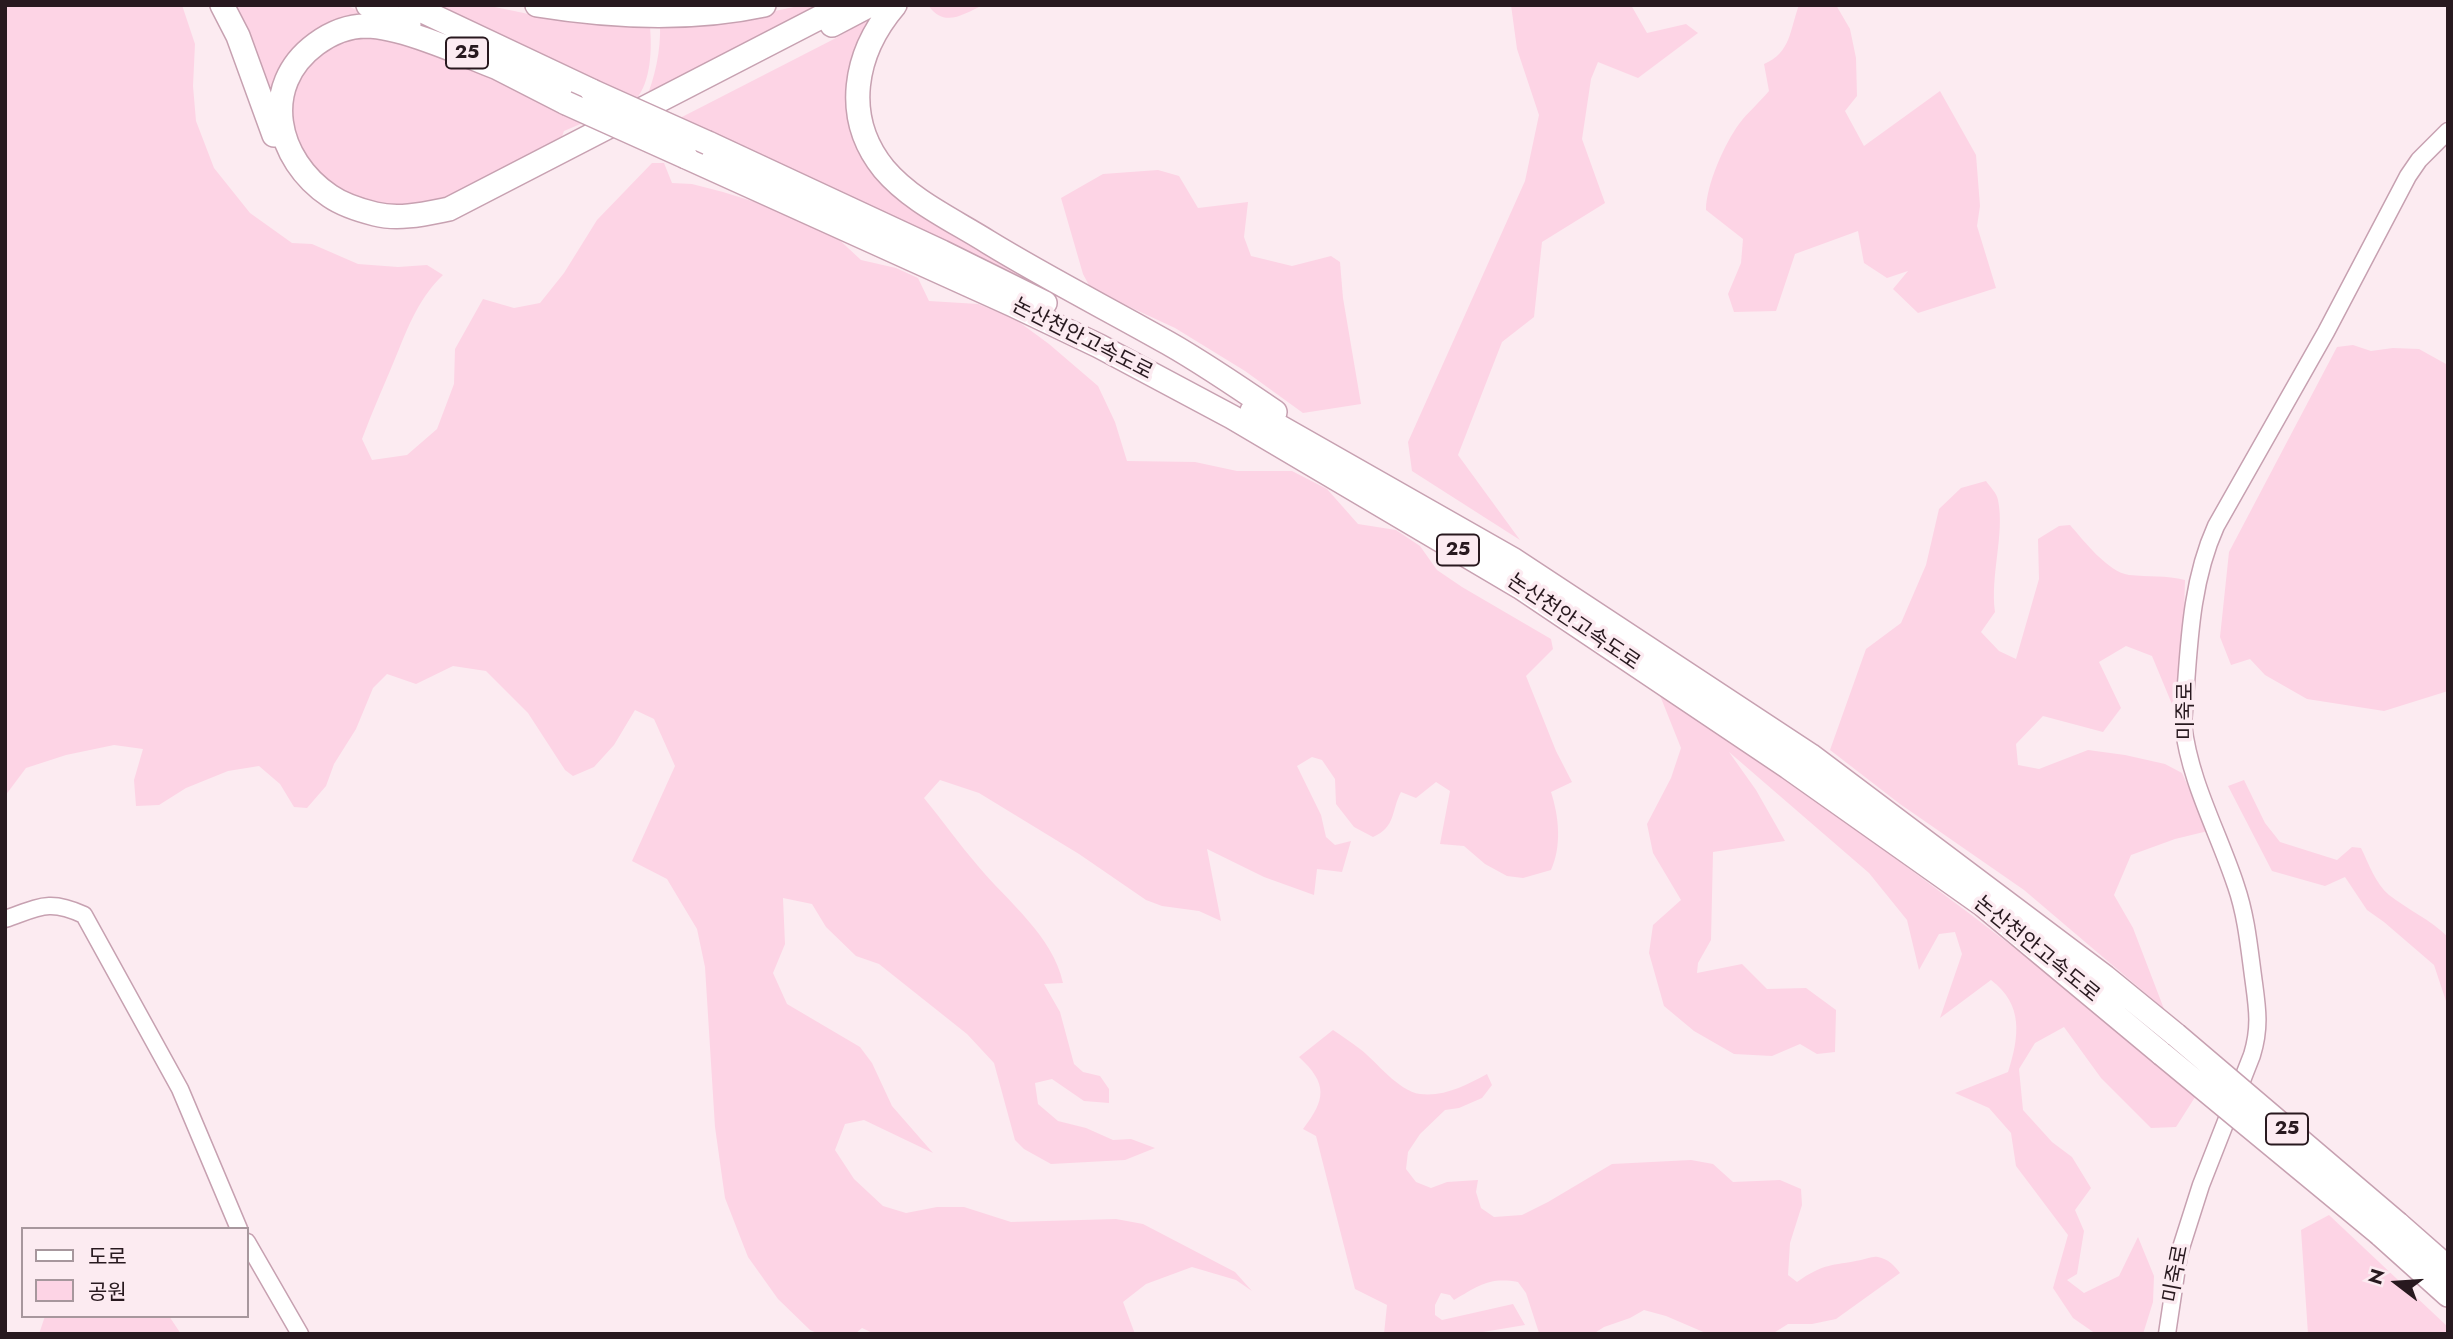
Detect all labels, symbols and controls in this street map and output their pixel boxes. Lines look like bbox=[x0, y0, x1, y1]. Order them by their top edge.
road number: 25 bbox=[446, 38, 488, 68]
street label: 논산천안고속도로 bbox=[1007, 294, 1157, 386]
road number: 25 bbox=[1437, 534, 1479, 566]
street label: 논산천안고속도로 bbox=[1502, 569, 1644, 677]
street label: 미죽로 bbox=[2174, 682, 2200, 740]
street label: 논산천안고속도로 bbox=[1968, 892, 2104, 1008]
road number: 25 bbox=[2266, 1114, 2308, 1144]
legend bbox=[21, 1227, 248, 1318]
text: 도로 bbox=[88, 1242, 127, 1272]
street label: 미죽로 bbox=[2159, 1243, 2195, 1305]
north arrow bbox=[2362, 1248, 2432, 1318]
text: N bbox=[2361, 1266, 2392, 1288]
text: 공원 bbox=[88, 1277, 127, 1307]

